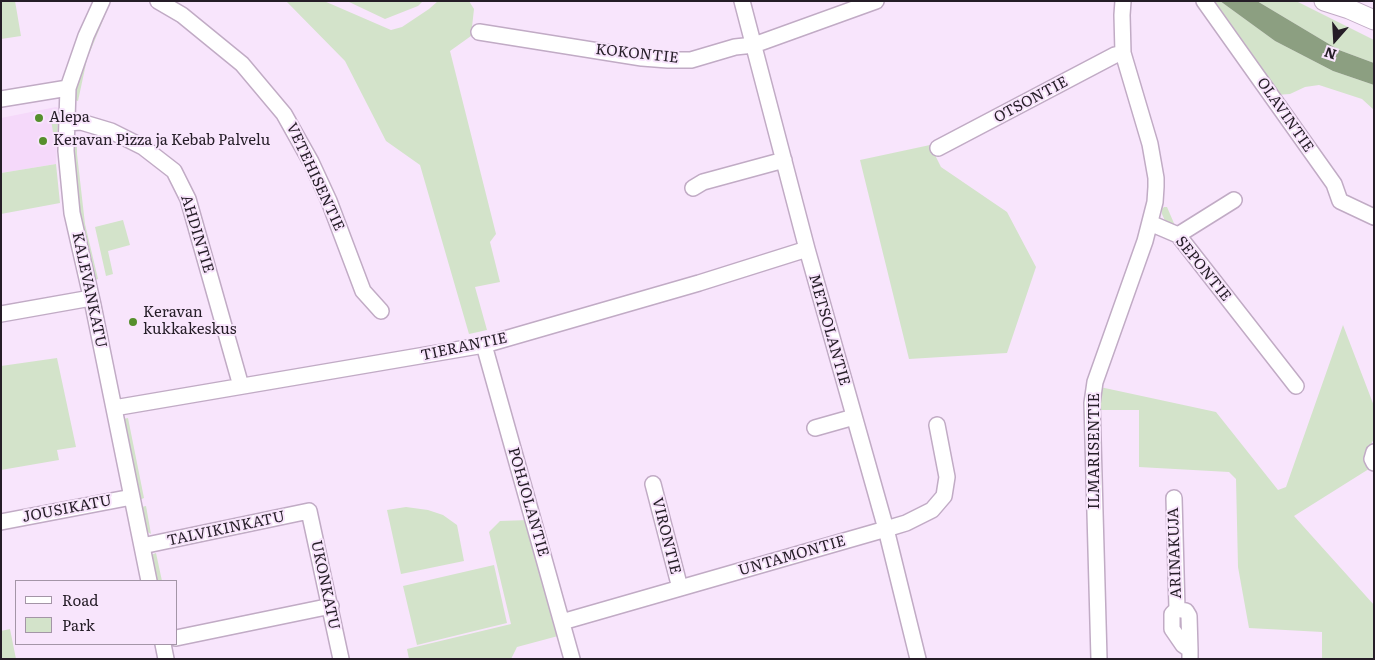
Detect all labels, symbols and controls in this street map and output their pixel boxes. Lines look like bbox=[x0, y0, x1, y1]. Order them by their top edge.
north arrow bbox=[1310, 15, 1360, 65]
street label: KOKONTIE bbox=[595, 41, 679, 67]
text: N bbox=[1321, 43, 1339, 66]
street label: OTSONTIE bbox=[991, 73, 1071, 127]
street label: OLAVINTIE bbox=[1253, 74, 1317, 156]
place label: Alepa bbox=[49, 109, 90, 127]
marker: Alepa bbox=[33, 112, 45, 124]
street label: VETEHISENTIE bbox=[282, 120, 348, 234]
place label: Keravan Pizza ja Kebab Palvelu bbox=[53, 132, 270, 150]
marker: Keravan Pizza ja Kebab Palvelu bbox=[37, 135, 49, 147]
street label: AHDINTIE bbox=[177, 193, 217, 275]
street label: KALEVANKATU bbox=[68, 230, 110, 350]
street label: SEPONTIE bbox=[1171, 233, 1235, 305]
street label: METSOLANTIE bbox=[804, 272, 854, 388]
place label: Keravan kukkakeskus bbox=[143, 304, 236, 339]
marker: Keravan kukkakeskus bbox=[127, 316, 139, 328]
street label: TIERANTIE bbox=[419, 329, 509, 365]
street label: ILMARISENTIE bbox=[1086, 393, 1104, 509]
street label: POHJOLANTIE bbox=[504, 445, 552, 559]
street label: JOUSIKATU bbox=[21, 491, 113, 527]
street label: VIRONTIE bbox=[648, 496, 684, 576]
street label: ARINAKUJA bbox=[1164, 507, 1186, 599]
street label: TALVIKINKATU bbox=[165, 508, 287, 550]
street label: UNTAMONTIE bbox=[736, 532, 848, 580]
street label: UKONKATU bbox=[307, 539, 343, 631]
legend bbox=[15, 580, 178, 645]
text: Road bbox=[62, 588, 98, 611]
text: Park bbox=[62, 613, 95, 636]

